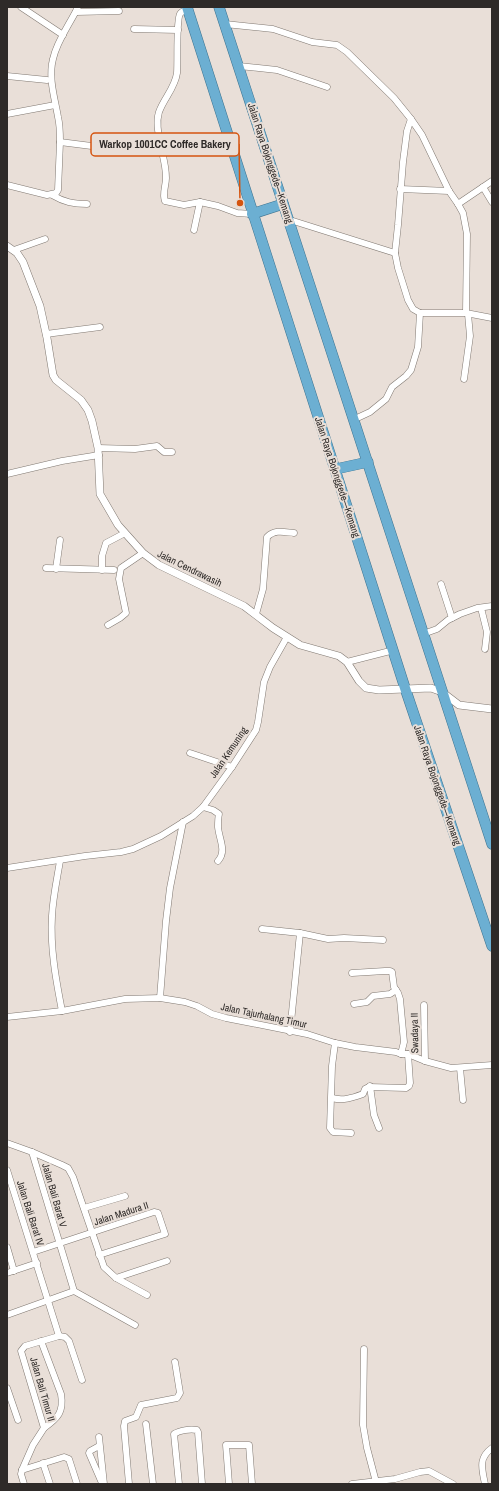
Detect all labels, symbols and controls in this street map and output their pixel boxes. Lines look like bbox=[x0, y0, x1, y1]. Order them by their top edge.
street label: Jalan Raya Bojonggede—Kemang bbox=[245, 101, 296, 225]
callout: Warkop 1001CC Coffee Bakery bbox=[91, 133, 239, 156]
text: Warkop 1001CC Coffee Bakery bbox=[99, 137, 231, 151]
street label: Jalan Raya Bojonggede—Kemang bbox=[312, 415, 363, 539]
street label: Jalan Cendrawasih bbox=[155, 547, 224, 590]
street label: Jalan Kemuning bbox=[206, 724, 251, 780]
street label: Jalan Raya Bojonggede—Kemang bbox=[411, 724, 464, 847]
street label: Jalan Tajurhalang Timur bbox=[220, 1000, 308, 1031]
street label: Swadaya II bbox=[408, 1013, 421, 1053]
street label: Jalan Bali Barat V bbox=[39, 1162, 70, 1229]
street label: Jalan Bali Barat IV bbox=[14, 1179, 47, 1248]
street label: Jalan Madura II bbox=[92, 1199, 150, 1228]
street label: Jalan Bali Timur II bbox=[27, 1356, 58, 1423]

